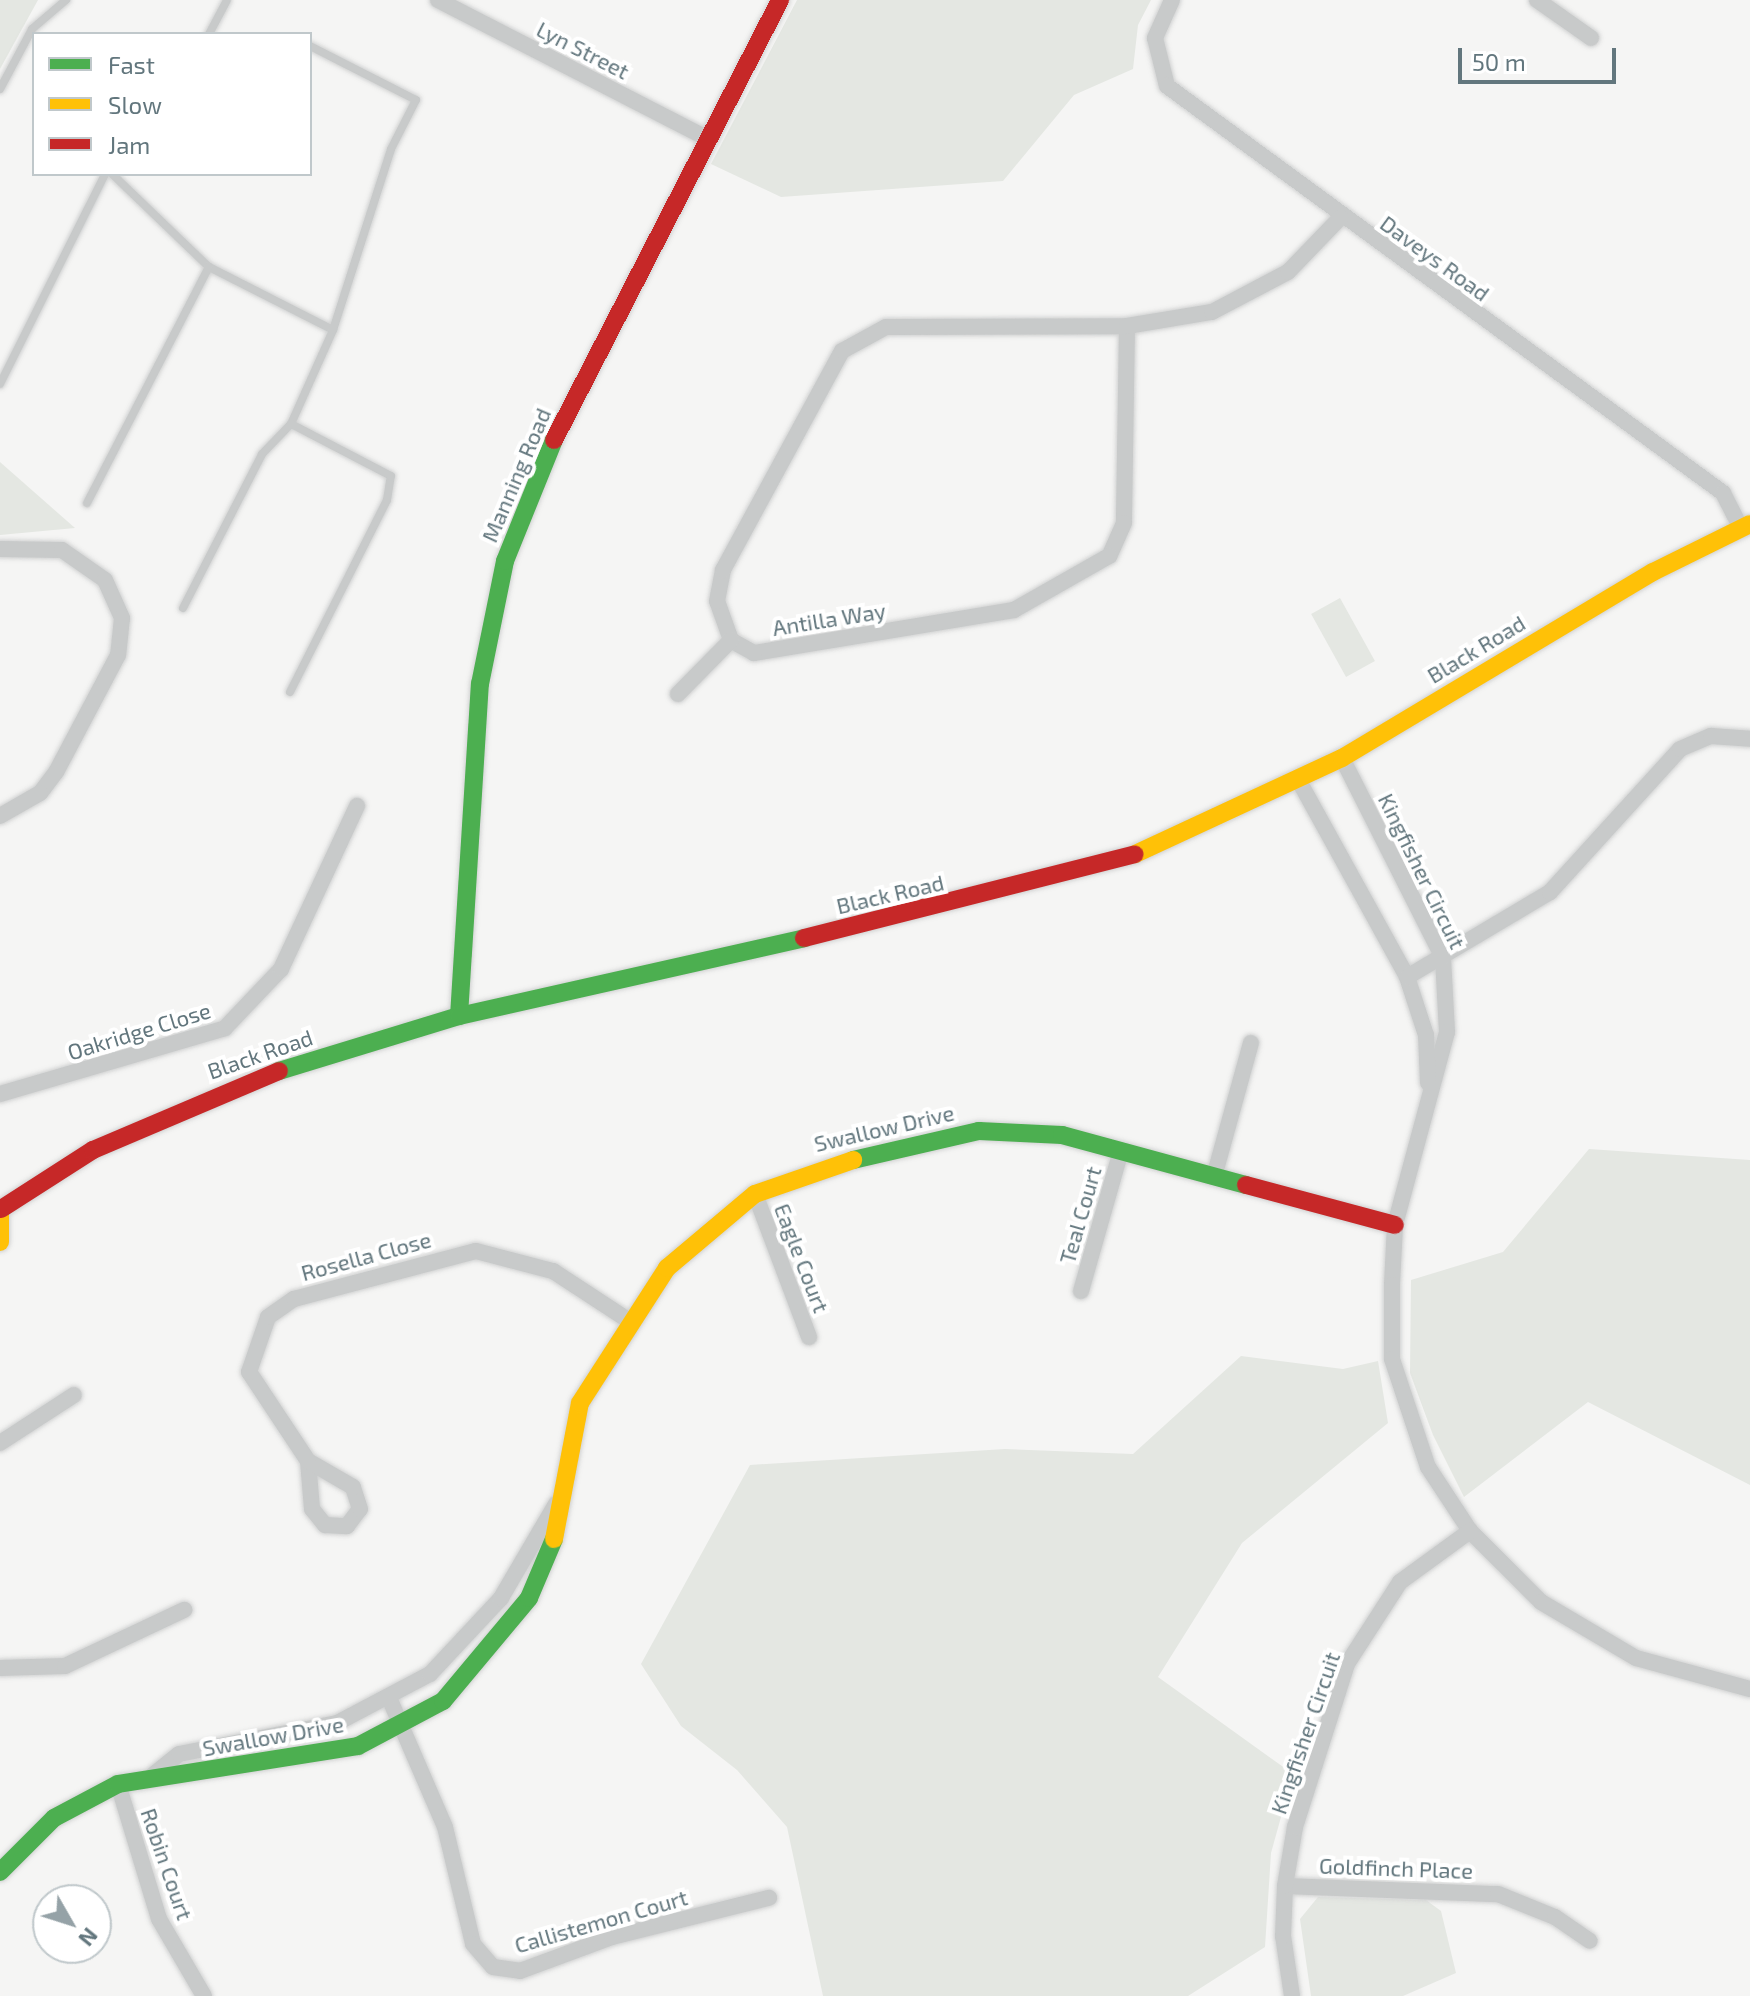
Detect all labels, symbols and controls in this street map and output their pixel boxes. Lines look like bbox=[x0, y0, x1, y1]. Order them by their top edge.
street label: Lyn Street bbox=[532, 15, 634, 85]
legend bbox=[32, 32, 312, 176]
scale bar bbox=[1462, 32, 1620, 82]
text: 50 m bbox=[1472, 47, 1526, 76]
text: Fast bbox=[108, 50, 155, 79]
text: Slow bbox=[108, 90, 162, 119]
text: Jam bbox=[108, 130, 150, 159]
street label: Daveys Road bbox=[1375, 210, 1495, 306]
street label: Manning Road bbox=[476, 404, 556, 546]
street label: Antilla Way bbox=[770, 597, 888, 641]
street label: Black Road bbox=[1422, 609, 1530, 689]
street label: Kingfisher Circuit bbox=[1373, 789, 1471, 953]
street label: Black Road bbox=[834, 869, 946, 919]
street label: Oakridge Close bbox=[64, 997, 214, 1065]
street label: Black Road bbox=[204, 1024, 316, 1084]
street label: Swallow Drive bbox=[811, 1099, 957, 1157]
street label: Teal Court bbox=[1053, 1163, 1107, 1267]
street label: Eagle Court bbox=[769, 1200, 835, 1316]
street label: Rosella Close bbox=[298, 1226, 434, 1286]
street label: Kingfisher Circuit bbox=[1265, 1648, 1345, 1818]
street label: Swallow Drive bbox=[200, 1711, 346, 1761]
street label: Robin Court bbox=[136, 1805, 198, 1923]
street label: Goldfinch Place bbox=[1319, 1852, 1473, 1884]
north arrow bbox=[32, 1884, 112, 1964]
street label: Callistemon Court bbox=[511, 1884, 691, 1958]
text: N bbox=[74, 1923, 104, 1952]

